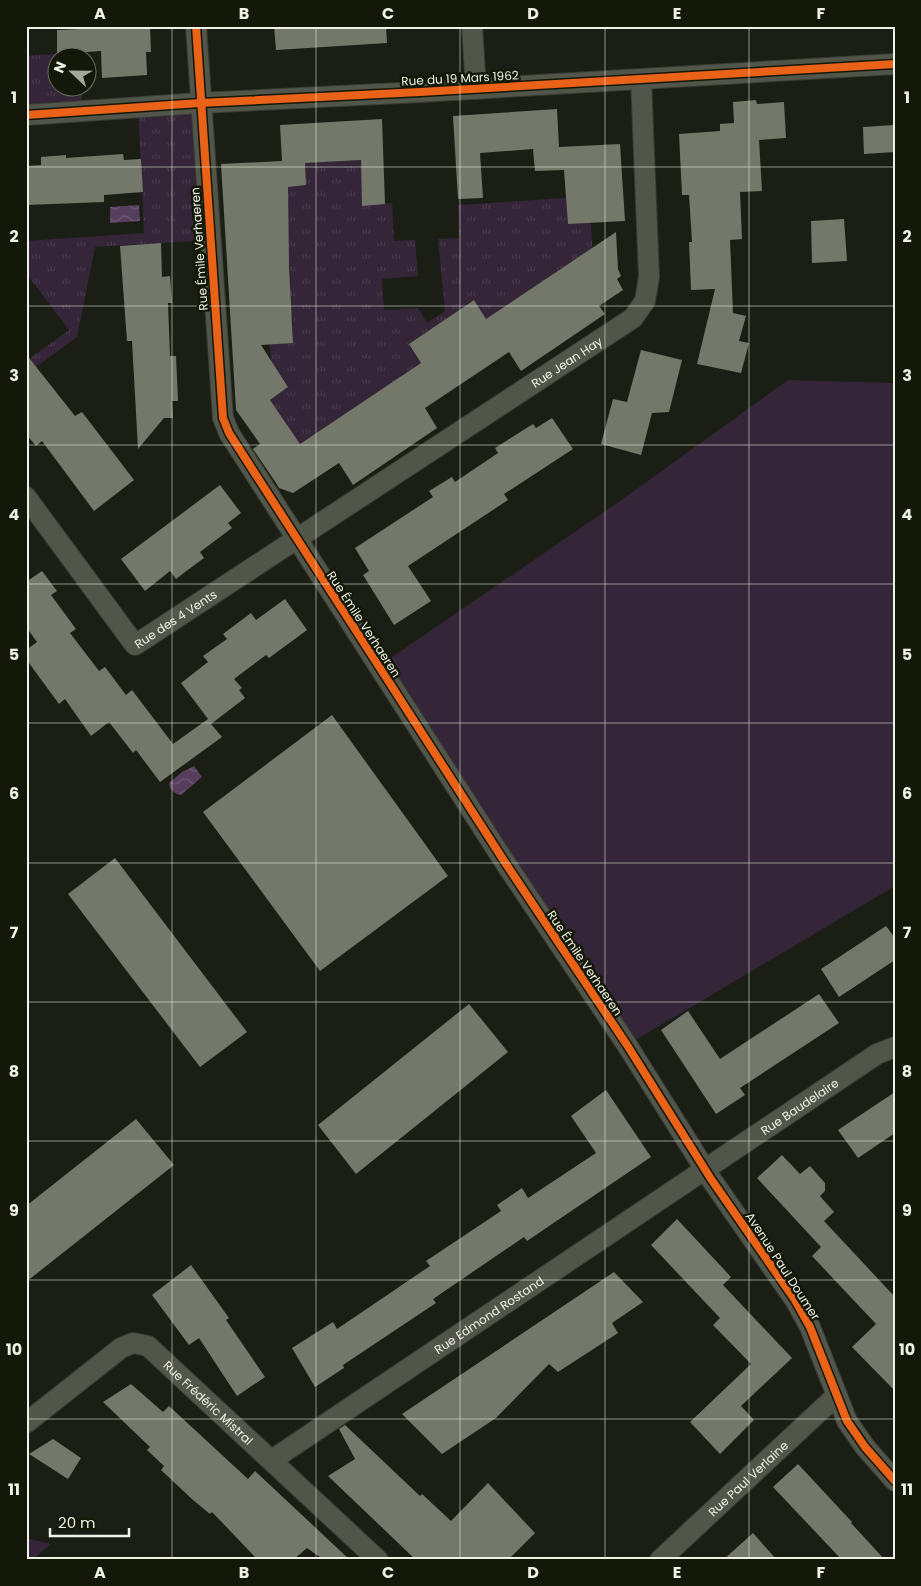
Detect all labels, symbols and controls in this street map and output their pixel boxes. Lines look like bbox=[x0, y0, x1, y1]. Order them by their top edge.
text: A bbox=[94, 2, 106, 25]
text: B bbox=[239, 2, 249, 25]
text: C bbox=[382, 2, 394, 25]
text: D bbox=[527, 2, 539, 25]
text: E bbox=[673, 2, 681, 25]
text: F bbox=[817, 2, 826, 25]
north arrow bbox=[48, 48, 98, 98]
text: N bbox=[49, 59, 71, 76]
street label: Rue du 19 Mars 1962 bbox=[401, 66, 519, 90]
text: 1 bbox=[11, 86, 17, 109]
text: 1 bbox=[904, 86, 910, 109]
street label: Rue Émile Verhaeren bbox=[186, 187, 212, 311]
text: 2 bbox=[9, 225, 19, 248]
text: 2 bbox=[902, 225, 912, 248]
street label: Rue Jean Hay bbox=[528, 332, 606, 391]
text: 3 bbox=[9, 364, 19, 387]
text: 3 bbox=[902, 364, 912, 387]
text: 4 bbox=[9, 503, 20, 526]
text: 4 bbox=[902, 503, 913, 526]
street label: Rue Émile Verhaeren bbox=[323, 568, 405, 680]
street label: Rue des 4 Vents bbox=[131, 585, 220, 652]
text: 5 bbox=[9, 643, 19, 666]
text: 5 bbox=[902, 643, 912, 666]
text: 6 bbox=[9, 782, 19, 805]
text: 6 bbox=[902, 782, 912, 805]
street label: Rue Émile Verhaeren bbox=[543, 907, 627, 1019]
text: 7 bbox=[10, 921, 19, 944]
text: 7 bbox=[903, 921, 912, 944]
text: 8 bbox=[9, 1060, 19, 1083]
text: 8 bbox=[902, 1060, 912, 1083]
street label: Rue Baudelaire bbox=[757, 1074, 842, 1138]
text: 9 bbox=[9, 1199, 19, 1222]
text: 9 bbox=[902, 1199, 912, 1222]
street label: Avenue Paul Doumer bbox=[742, 1209, 825, 1324]
street label: Rue Edmond Rostand bbox=[431, 1272, 547, 1357]
text: 10 bbox=[6, 1338, 22, 1361]
text: 10 bbox=[899, 1338, 915, 1361]
street label: Rue Frédéric Mistral bbox=[160, 1356, 257, 1448]
street label: Rue Paul Verlaine bbox=[704, 1437, 792, 1520]
text: 11 bbox=[8, 1478, 20, 1501]
text: 11 bbox=[901, 1478, 913, 1501]
scale bar bbox=[50, 1506, 129, 1538]
text: 20 m bbox=[58, 1512, 96, 1533]
text: A bbox=[94, 1561, 106, 1584]
text: B bbox=[239, 1561, 249, 1584]
text: C bbox=[382, 1561, 394, 1584]
text: D bbox=[527, 1561, 539, 1584]
text: E bbox=[673, 1561, 681, 1584]
text: F bbox=[817, 1561, 826, 1584]

